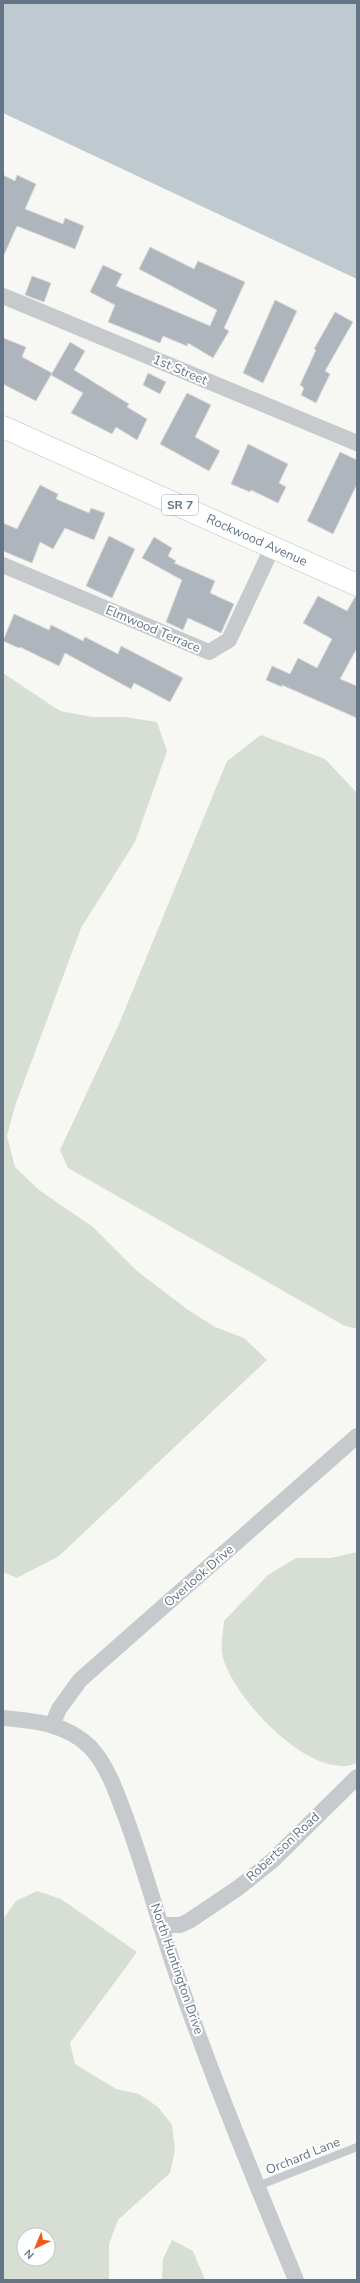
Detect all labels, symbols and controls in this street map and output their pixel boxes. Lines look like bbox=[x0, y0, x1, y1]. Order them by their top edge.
street label: 1st Street bbox=[150, 351, 210, 390]
road number: SR 7 bbox=[162, 495, 198, 515]
street label: Rockwood Avenue bbox=[204, 510, 310, 571]
street label: Elmwood Terrace bbox=[103, 601, 203, 657]
street label: Overlook Drive bbox=[160, 1541, 238, 1611]
street label: Robertson Road bbox=[242, 1808, 324, 1886]
street label: North Huntington Drive bbox=[146, 1901, 208, 2037]
street label: Orchard Lane bbox=[263, 2133, 343, 2179]
north arrow bbox=[16, 2227, 56, 2267]
text: N bbox=[21, 2246, 38, 2262]

